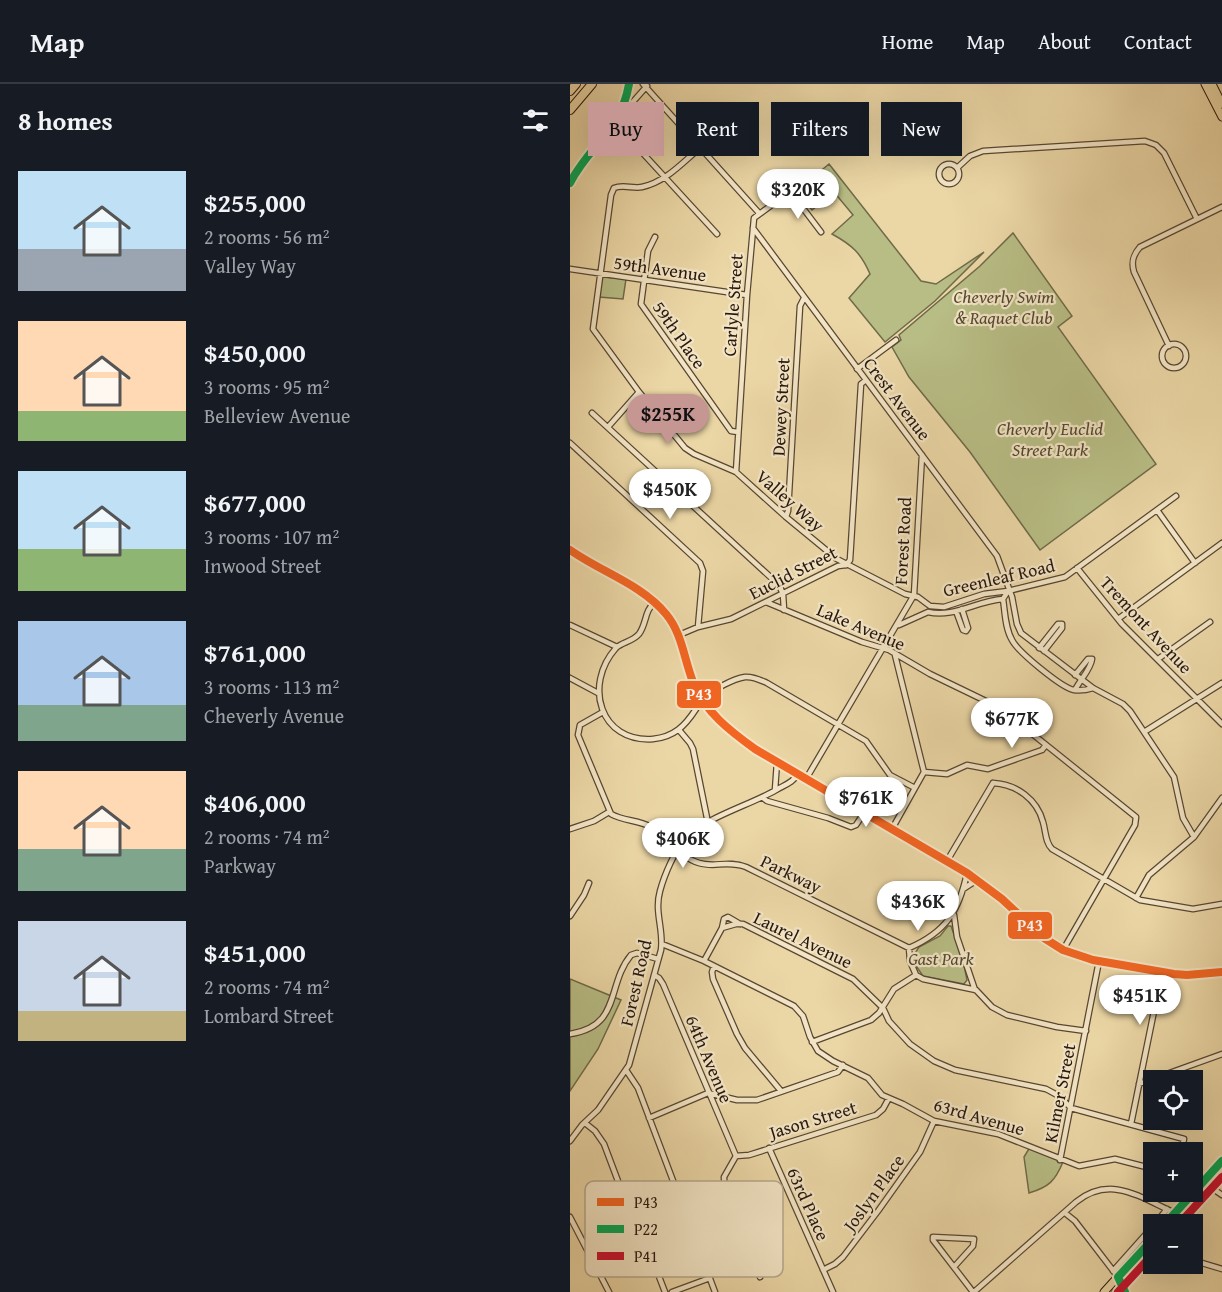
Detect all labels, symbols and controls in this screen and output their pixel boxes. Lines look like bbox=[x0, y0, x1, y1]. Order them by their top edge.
text: Map bbox=[30, 21, 84, 62]
text: Home bbox=[882, 26, 933, 57]
text: Map bbox=[966, 26, 1005, 57]
text: About bbox=[1038, 26, 1091, 57]
text: Contact bbox=[1124, 26, 1192, 57]
text: 8 homes bbox=[18, 101, 113, 140]
chip: Buy bbox=[588, 102, 664, 156]
chip: Rent bbox=[676, 102, 759, 156]
chip: Filters bbox=[771, 102, 869, 156]
chip: New bbox=[881, 102, 962, 156]
icon: filters bbox=[519, 104, 552, 137]
pin: $320K bbox=[756, 169, 840, 220]
text: $320K bbox=[771, 174, 825, 203]
text: $255,000 bbox=[204, 183, 306, 222]
icon: home bbox=[66, 195, 138, 267]
text: 2 rooms · 56 m² bbox=[204, 222, 330, 251]
street label: 59th Avenue bbox=[612, 249, 708, 288]
text: Valley Way bbox=[204, 251, 296, 280]
street label: Carlyle Street bbox=[715, 252, 750, 357]
park label: Cheverly Swim & Raquet Club bbox=[953, 283, 1055, 331]
street label: 59th Place bbox=[646, 295, 713, 374]
text: $450,000 bbox=[204, 333, 306, 372]
icon: home bbox=[66, 345, 138, 417]
street label: Crest Avenue bbox=[857, 351, 938, 446]
street label: Dewey Street bbox=[764, 356, 797, 457]
text: 3 rooms · 95 m² bbox=[204, 372, 330, 401]
pin: $255K bbox=[626, 394, 710, 445]
text: $255K bbox=[641, 399, 695, 428]
text: Belleview Avenue bbox=[204, 401, 350, 430]
park label: Cheverly Euclid Street Park bbox=[997, 415, 1103, 463]
street label: Valley Way bbox=[750, 463, 830, 538]
pin: $450K bbox=[628, 469, 712, 520]
text: $450K bbox=[643, 474, 697, 503]
text: $677,000 bbox=[204, 483, 306, 522]
icon: home bbox=[66, 495, 138, 567]
street label: Forest Road bbox=[887, 496, 918, 586]
text: 3 rooms · 107 m² bbox=[204, 522, 339, 551]
street label: Euclid Street bbox=[744, 538, 842, 606]
text: Inwood Street bbox=[204, 551, 321, 580]
street label: Greenleaf Road bbox=[940, 551, 1058, 604]
street label: Tremont Avenue bbox=[1094, 570, 1199, 680]
street label: Lake Avenue bbox=[813, 596, 910, 657]
text: $761,000 bbox=[204, 633, 306, 672]
icon: home bbox=[66, 645, 138, 717]
text: 3 rooms · 113 m² bbox=[204, 672, 339, 701]
line badge: P43 bbox=[676, 680, 722, 709]
text: P43 bbox=[686, 682, 712, 706]
pin: $677K bbox=[970, 698, 1054, 749]
text: Cheverly Avenue bbox=[204, 701, 344, 730]
text: $677K bbox=[985, 703, 1039, 732]
pin: $761K bbox=[824, 777, 908, 828]
text: $761K bbox=[839, 782, 893, 811]
text: $406,000 bbox=[204, 783, 306, 822]
icon: home bbox=[66, 795, 138, 867]
pin: $406K bbox=[641, 818, 725, 869]
text: 2 rooms · 74 m² bbox=[204, 822, 330, 851]
text: $406K bbox=[656, 823, 710, 852]
street label: Parkway bbox=[756, 847, 826, 900]
text: Parkway bbox=[204, 851, 276, 880]
pin: $436K bbox=[876, 881, 960, 932]
text: $436K bbox=[891, 886, 945, 915]
street label: Laurel Avenue bbox=[749, 904, 857, 975]
line badge: P43 bbox=[1007, 911, 1053, 940]
text: P43 bbox=[1017, 913, 1043, 937]
text: $451,000 bbox=[204, 933, 306, 972]
street label: Forest Road bbox=[612, 937, 659, 1029]
icon: home bbox=[66, 945, 138, 1017]
park label: Gast Park bbox=[908, 945, 975, 972]
text: 2 rooms · 74 m² bbox=[204, 972, 330, 1001]
pin: $451K bbox=[1098, 975, 1182, 1026]
text: $451K bbox=[1113, 980, 1167, 1009]
text: Lombard Street bbox=[204, 1001, 334, 1030]
street label: 64th Avenue bbox=[679, 1011, 740, 1107]
street label: Kilmer Street bbox=[1037, 1040, 1083, 1145]
map controls bbox=[1143, 1070, 1203, 1274]
button: locate bbox=[1143, 1070, 1203, 1130]
street label: 63rd Avenue bbox=[930, 1091, 1028, 1142]
street label: Jason Street bbox=[764, 1093, 861, 1146]
button: + bbox=[1143, 1142, 1203, 1202]
street label: Joslyn Place bbox=[835, 1148, 911, 1239]
street label: 63rd Place bbox=[780, 1163, 837, 1245]
legend bbox=[585, 1181, 783, 1277]
text: P43 bbox=[634, 1190, 658, 1214]
button: − bbox=[1143, 1214, 1203, 1274]
text: P22 bbox=[634, 1217, 658, 1241]
text: P41 bbox=[634, 1244, 658, 1268]

